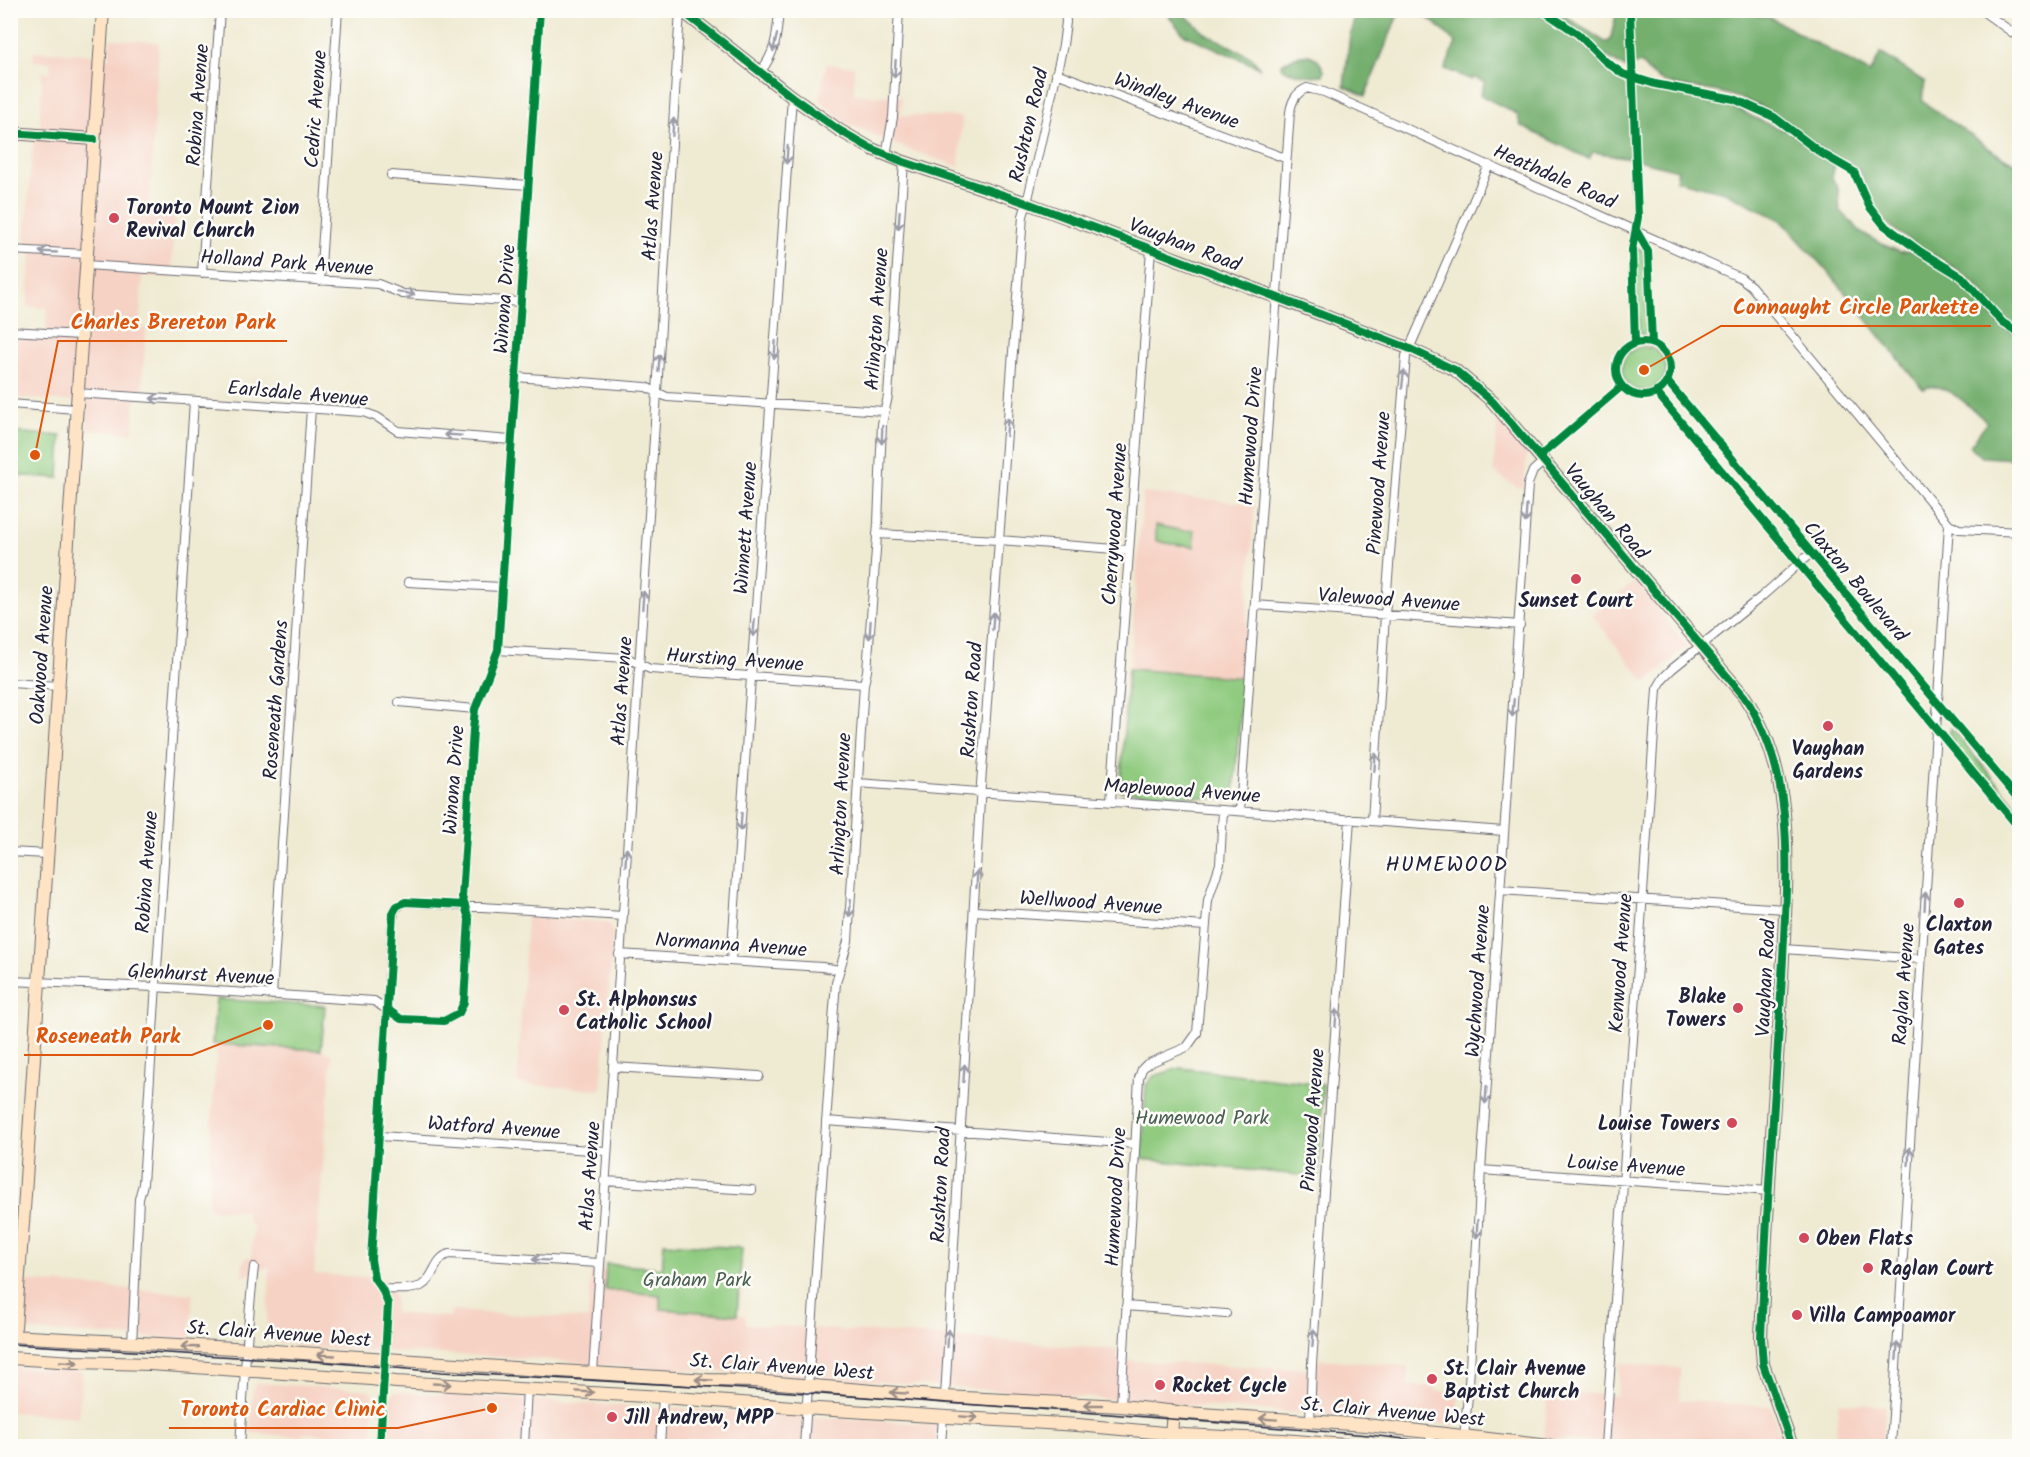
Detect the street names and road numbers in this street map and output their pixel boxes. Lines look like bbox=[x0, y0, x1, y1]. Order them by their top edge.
street label: Robina Avenue bbox=[179, 43, 219, 168]
street label: Cedric Avenue bbox=[297, 49, 337, 169]
street label: Rushton Road bbox=[1001, 64, 1059, 186]
street label: Windley Avenue bbox=[1109, 64, 1243, 139]
street label: Heathdale Road bbox=[1488, 136, 1622, 220]
street label: Atlas Avenue bbox=[634, 150, 674, 262]
street label: Vaughan Road bbox=[1123, 210, 1246, 282]
street label: Holland Park Avenue bbox=[199, 242, 374, 286]
street label: Winona Drive bbox=[486, 243, 526, 355]
street label: Arlington Avenue bbox=[857, 247, 899, 392]
street label: Humewood Drive bbox=[1231, 366, 1273, 507]
street label: Earlsdale Avenue bbox=[226, 373, 370, 417]
street label: Pinewood Avenue bbox=[1359, 410, 1401, 556]
street label: Cherrywood Avenue bbox=[1094, 442, 1138, 606]
street label: Vaughan Road bbox=[1555, 457, 1656, 569]
street label: Winnett Avenue bbox=[726, 461, 768, 596]
street label: Claxton Boulevard bbox=[1794, 515, 1916, 651]
street label: Valewood Avenue bbox=[1317, 580, 1461, 622]
street label: Oakwood Avenue bbox=[22, 584, 64, 726]
street label: Roseneath Gardens bbox=[255, 619, 299, 781]
street label: Atlas Avenue bbox=[603, 635, 643, 747]
street label: Hursting Avenue bbox=[665, 640, 805, 682]
street label: Rushton Road bbox=[953, 640, 993, 759]
street label: Winona Drive bbox=[435, 724, 475, 836]
street label: Arlington Avenue bbox=[822, 732, 862, 876]
street label: Maplewood Avenue bbox=[1102, 771, 1261, 813]
street label: Robina Avenue bbox=[128, 810, 168, 935]
street label: Wellwood Avenue bbox=[1018, 883, 1163, 925]
street label: Kenwood Avenue bbox=[1601, 892, 1643, 1034]
street label: Wychwood Avenue bbox=[1458, 904, 1500, 1059]
street label: Vaughan Road bbox=[1748, 917, 1786, 1038]
street label: Raglan Avenue bbox=[1885, 922, 1925, 1046]
street label: Normanna Avenue bbox=[654, 925, 808, 967]
street label: Glenhurst Avenue bbox=[127, 956, 275, 996]
street label: Pinewood Avenue bbox=[1293, 1047, 1335, 1193]
street label: Watford Avenue bbox=[426, 1108, 561, 1150]
street label: Atlas Avenue bbox=[571, 1120, 611, 1232]
street label: Rushton Road bbox=[923, 1125, 961, 1244]
street label: Humewood Drive bbox=[1097, 1127, 1137, 1267]
street label: Louise Avenue bbox=[1565, 1147, 1686, 1187]
street label: St. Clair Avenue West bbox=[186, 1313, 372, 1357]
street label: St. Clair Avenue West bbox=[689, 1346, 875, 1390]
street label: St. Clair Avenue West bbox=[1299, 1389, 1486, 1437]

